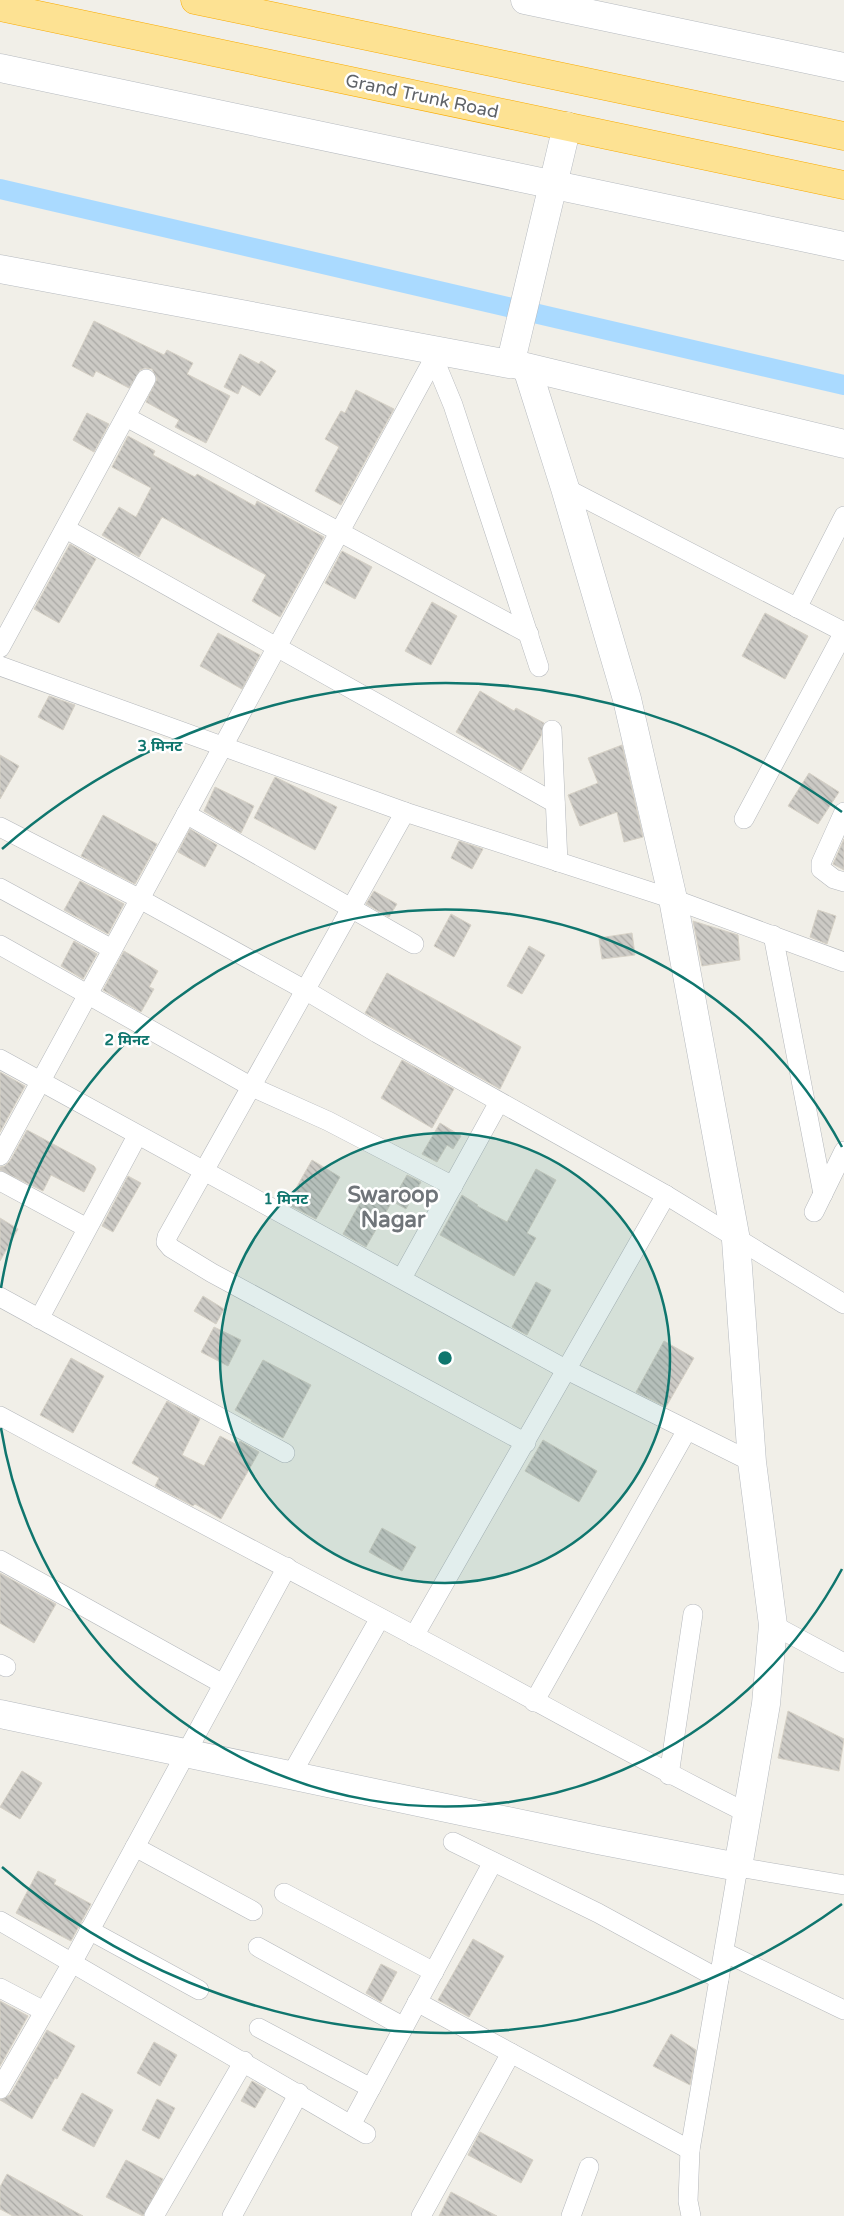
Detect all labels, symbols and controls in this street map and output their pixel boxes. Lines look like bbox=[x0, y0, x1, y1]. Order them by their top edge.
street label: Grand Trunk Road bbox=[343, 69, 501, 123]
text: 3 मिनट bbox=[138, 737, 183, 755]
text: 2 मिनट bbox=[105, 1031, 150, 1049]
district label: Swaroop Nagar bbox=[347, 1182, 439, 1233]
text: 1 मिनट bbox=[264, 1190, 309, 1208]
centre of rings bbox=[436, 1349, 454, 1367]

